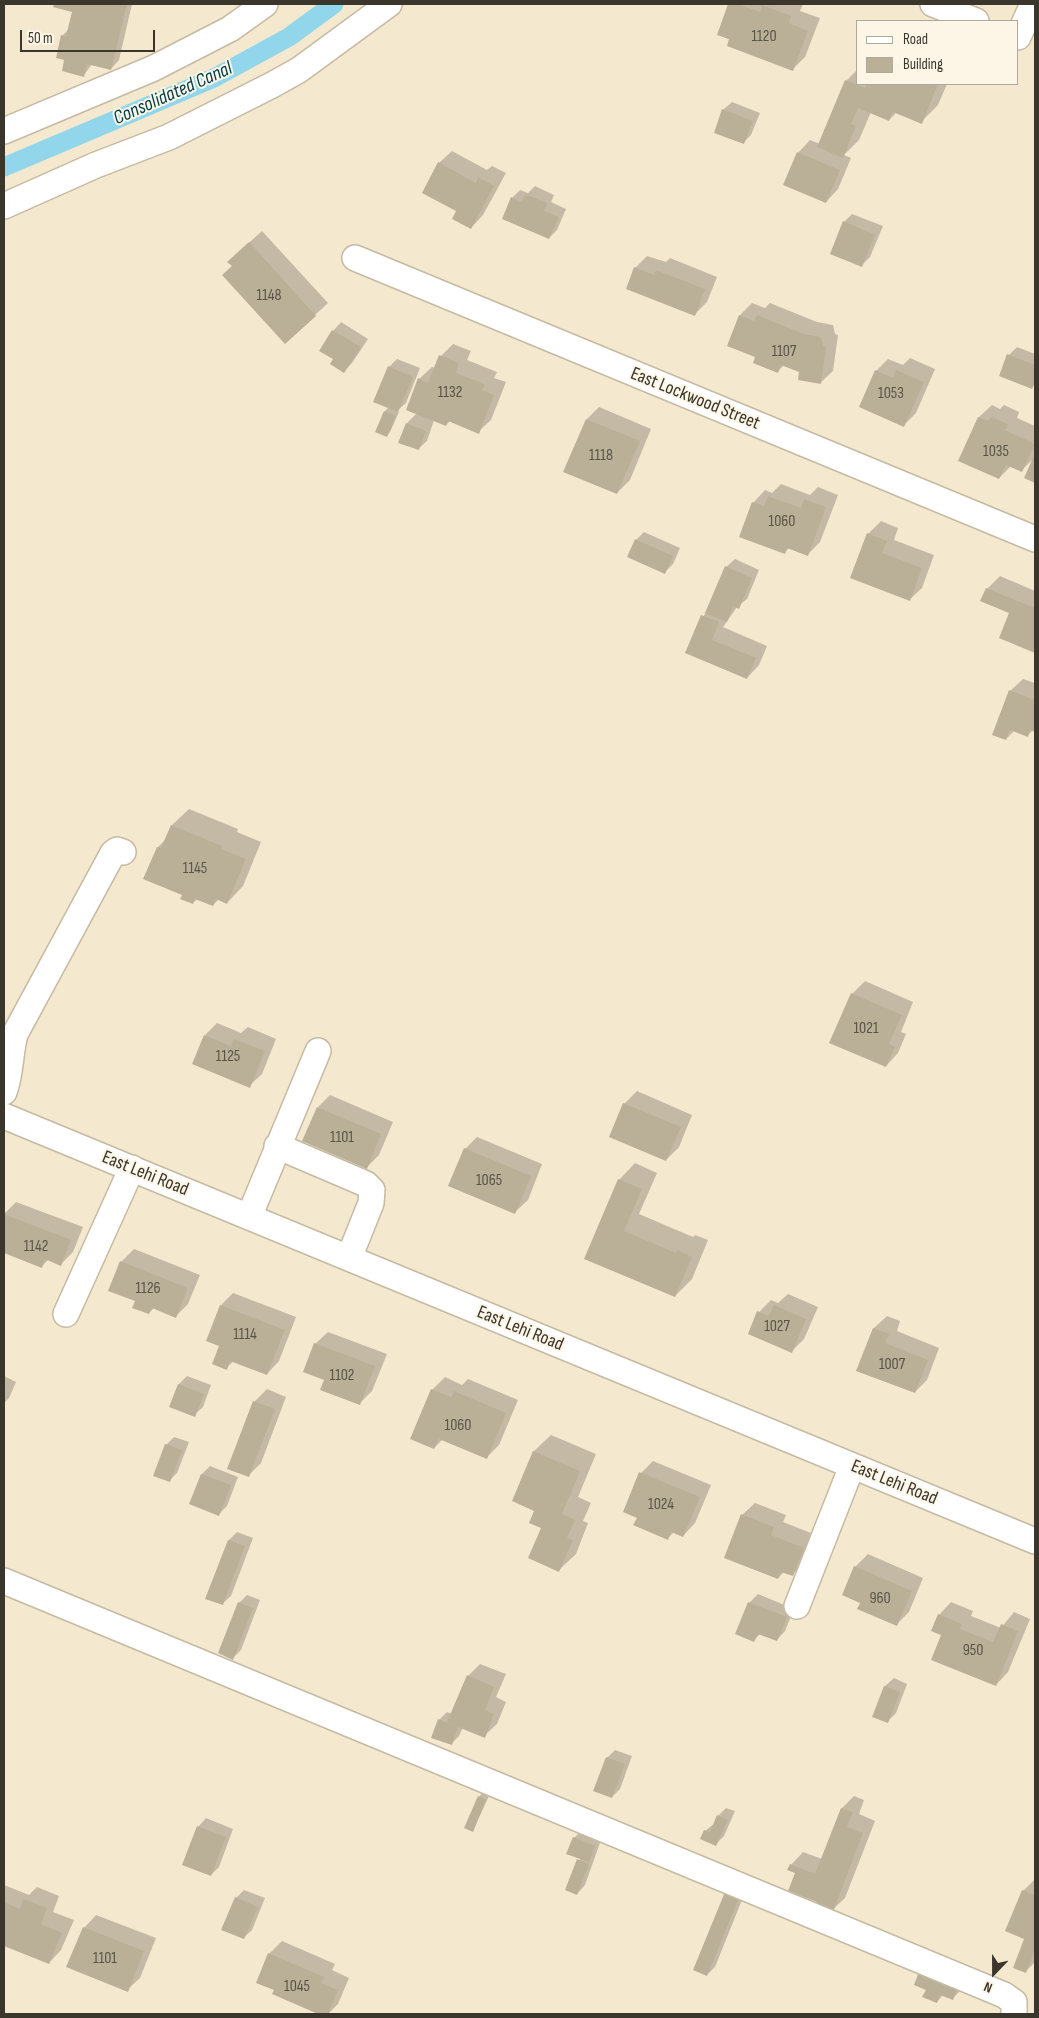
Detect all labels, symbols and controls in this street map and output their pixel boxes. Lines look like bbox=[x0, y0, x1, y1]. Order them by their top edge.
scale bar bbox=[22, 20, 158, 52]
legend bbox=[856, 20, 1019, 85]
house number: 1120 bbox=[751, 27, 777, 47]
text: 50 m bbox=[28, 29, 53, 48]
text: Road bbox=[903, 30, 928, 49]
text: Building bbox=[903, 55, 943, 74]
water label: Consolidated Canal bbox=[110, 57, 236, 131]
house number: 1148 bbox=[257, 286, 281, 306]
house number: 1107 bbox=[772, 342, 796, 362]
street label: East Lockwood Street bbox=[627, 363, 763, 435]
house number: 1132 bbox=[438, 383, 462, 403]
house number: 1053 bbox=[878, 384, 904, 404]
house number: 1035 bbox=[983, 442, 1009, 462]
house number: 1118 bbox=[589, 446, 613, 466]
house number: 1060 bbox=[769, 512, 795, 532]
house number: 1145 bbox=[183, 859, 207, 879]
house number: 1021 bbox=[854, 1019, 878, 1039]
house number: 1125 bbox=[216, 1047, 240, 1067]
house number: 1101 bbox=[330, 1128, 354, 1148]
street label: East Lehi Road bbox=[98, 1146, 192, 1202]
house number: 1065 bbox=[476, 1171, 502, 1191]
house number: 1142 bbox=[24, 1237, 48, 1257]
house number: 1126 bbox=[136, 1279, 160, 1299]
street label: East Lehi Road bbox=[473, 1301, 567, 1357]
house number: 1027 bbox=[764, 1317, 790, 1337]
house number: 1114 bbox=[233, 1325, 257, 1345]
house number: 1007 bbox=[879, 1355, 905, 1375]
house number: 1102 bbox=[330, 1366, 354, 1386]
house number: 1060 bbox=[445, 1416, 471, 1436]
street label: East Lehi Road bbox=[847, 1455, 941, 1511]
house number: 1024 bbox=[648, 1495, 674, 1515]
house number: 960 bbox=[869, 1589, 891, 1609]
house number: 950 bbox=[963, 1641, 983, 1661]
north arrow bbox=[969, 1948, 1019, 1998]
house number: 1101 bbox=[93, 1949, 117, 1969]
house number: 1045 bbox=[284, 1977, 310, 1997]
text: N bbox=[982, 1978, 995, 1997]

